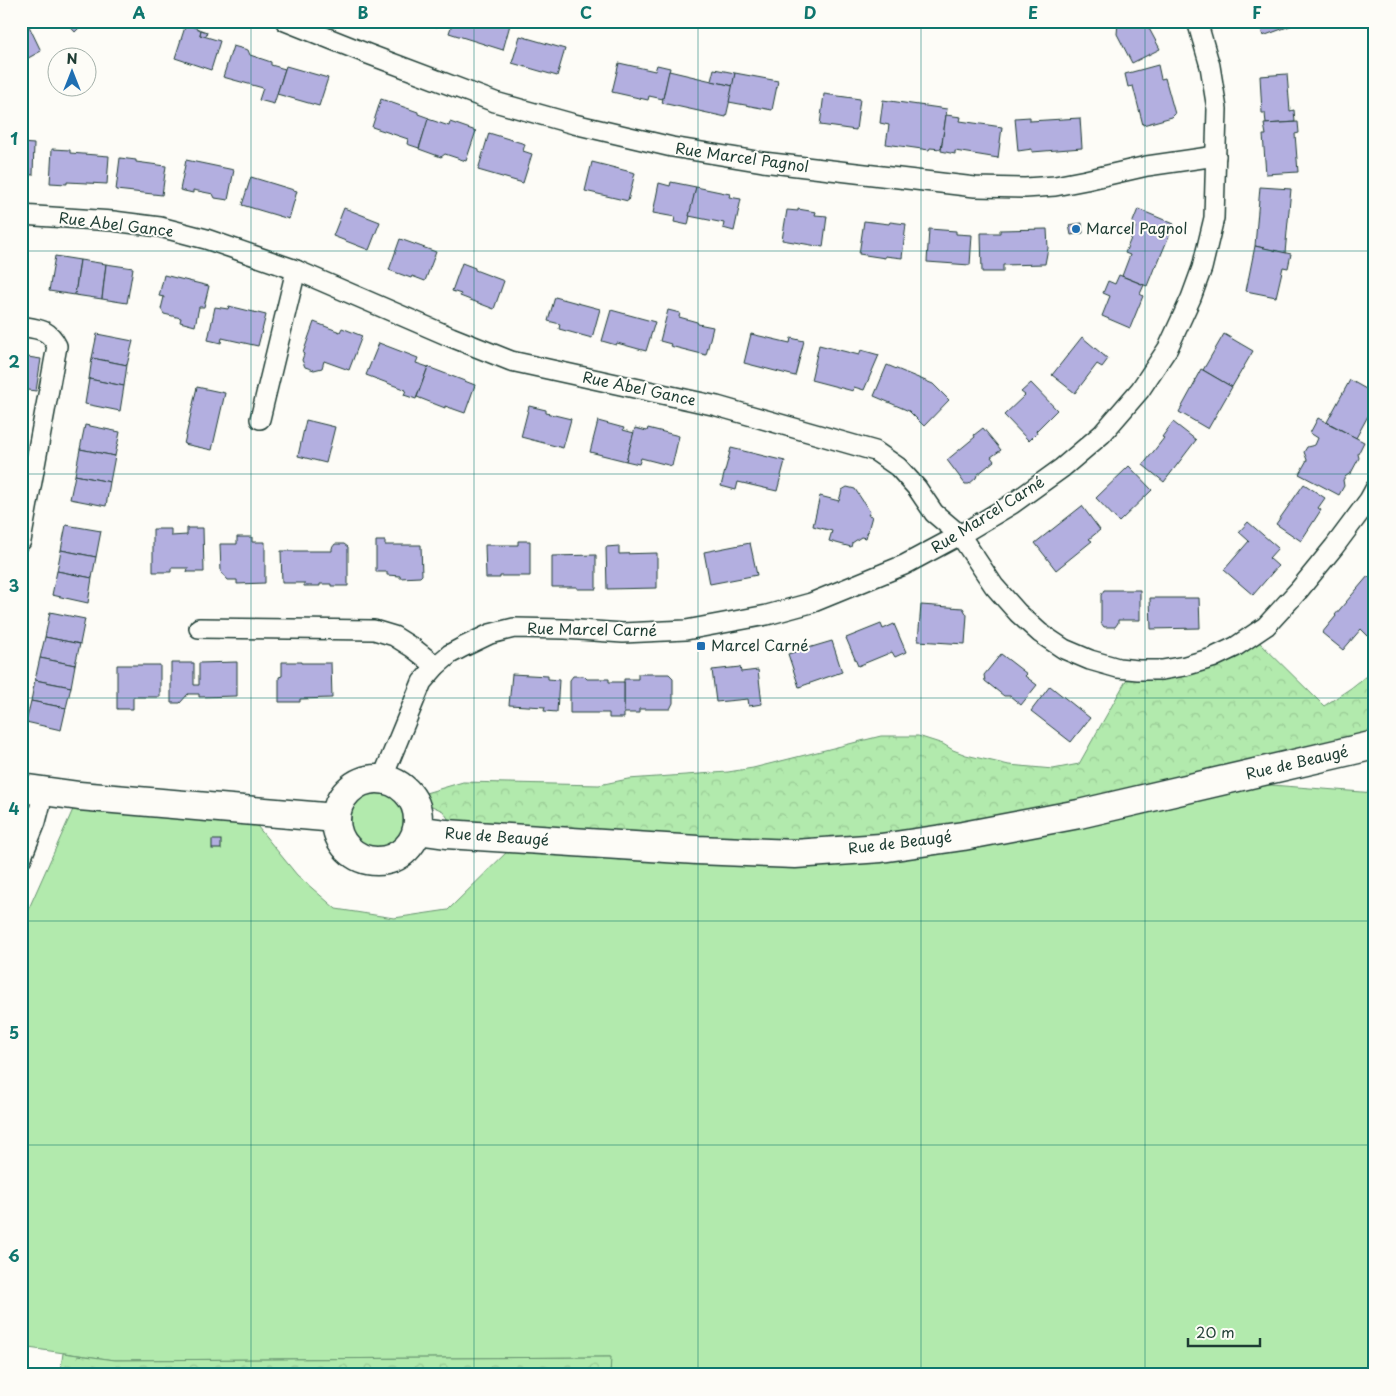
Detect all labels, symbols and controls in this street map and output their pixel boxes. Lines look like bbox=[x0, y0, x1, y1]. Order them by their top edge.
text: A bbox=[133, 0, 146, 24]
text: B bbox=[358, 0, 369, 24]
text: C bbox=[580, 0, 592, 24]
text: D bbox=[804, 0, 816, 24]
text: E bbox=[1028, 0, 1038, 24]
text: F bbox=[1252, 0, 1262, 24]
north arrow bbox=[48, 48, 98, 98]
text: N bbox=[66, 48, 78, 69]
text: 1 bbox=[10, 126, 18, 150]
street label: Rue Marcel Pagnol bbox=[674, 136, 810, 177]
street label: Rue Abel Gance bbox=[58, 205, 175, 242]
place label: Marcel Pagnol bbox=[1086, 216, 1187, 239]
marker: Marcel Pagnol bbox=[1070, 223, 1082, 235]
text: 2 bbox=[8, 349, 20, 373]
street label: Rue Abel Gance bbox=[581, 364, 698, 411]
street label: Rue Marcel Carné bbox=[926, 470, 1048, 558]
text: 3 bbox=[9, 573, 19, 597]
street label: Rue Marcel Carné bbox=[527, 616, 657, 641]
place label: Marcel Carné bbox=[711, 633, 809, 656]
marker: Marcel Carné bbox=[695, 640, 707, 652]
street label: Rue de Beaugé bbox=[1243, 739, 1350, 784]
text: 4 bbox=[9, 796, 20, 820]
street label: Rue de Beaugé bbox=[444, 820, 550, 851]
street label: Rue de Beaugé bbox=[847, 824, 953, 859]
text: 5 bbox=[9, 1020, 19, 1044]
text: 6 bbox=[8, 1243, 20, 1267]
scale bar bbox=[1188, 1316, 1261, 1348]
text: 20 m bbox=[1196, 1320, 1235, 1343]

